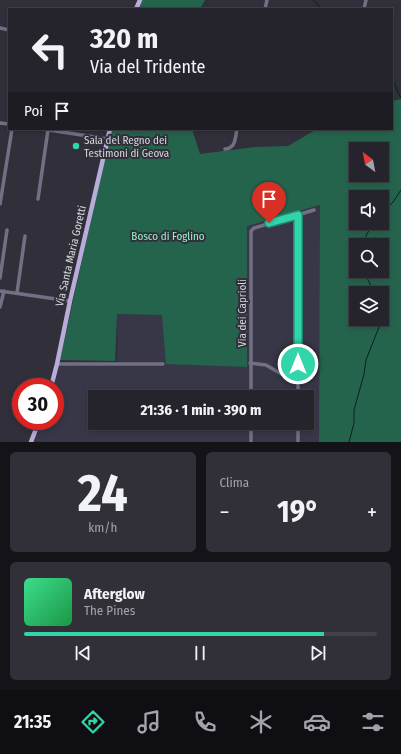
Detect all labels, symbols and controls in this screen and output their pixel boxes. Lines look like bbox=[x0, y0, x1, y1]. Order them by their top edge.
text: 320 m bbox=[90, 22, 158, 55]
icon: left bbox=[24, 24, 76, 76]
text: Via del Tridente bbox=[90, 56, 205, 78]
icon: arrive bbox=[51, 100, 73, 122]
text: Poi bbox=[24, 102, 43, 120]
place label: Sala del Regno dei Testimoni di Geova bbox=[84, 134, 169, 160]
marker: Sala del Regno dei Testimoni di Geova bbox=[71, 141, 81, 151]
north arrow bbox=[349, 142, 389, 182]
map controls bbox=[349, 142, 389, 326]
pin bbox=[252, 182, 286, 223]
icon: arrive bbox=[258, 188, 280, 210]
button: sound bbox=[349, 190, 389, 230]
street label: Via Santa Maria Goretti bbox=[53, 204, 89, 308]
park label: Bosco di Foglino bbox=[131, 230, 205, 243]
button: search bbox=[349, 238, 389, 278]
street label: Via dei Caprioli bbox=[236, 279, 249, 347]
button: layers bbox=[349, 286, 389, 326]
position arrow bbox=[277, 343, 319, 385]
speed limit sign: 30 bbox=[12, 378, 64, 430]
text: 21:36 · 1 min · 390 m bbox=[140, 401, 262, 419]
text: 24 bbox=[78, 462, 128, 525]
text: Clima bbox=[220, 475, 249, 490]
text: 19° bbox=[277, 494, 319, 530]
text: − bbox=[220, 499, 229, 526]
text: + bbox=[367, 499, 377, 526]
text: km/h bbox=[88, 520, 117, 535]
text: Afterglow bbox=[84, 585, 145, 603]
text: The Pines bbox=[84, 603, 135, 618]
icon: previous bbox=[72, 642, 94, 664]
icon: pause bbox=[189, 642, 211, 664]
icon: next bbox=[307, 642, 329, 664]
icon: directions bbox=[79, 708, 107, 736]
icon: music bbox=[135, 708, 163, 736]
icon: phone bbox=[191, 708, 219, 736]
icon: climate bbox=[247, 708, 275, 736]
icon: car bbox=[303, 708, 331, 736]
icon: filters bbox=[359, 708, 387, 736]
text: 21:35 bbox=[14, 711, 51, 733]

